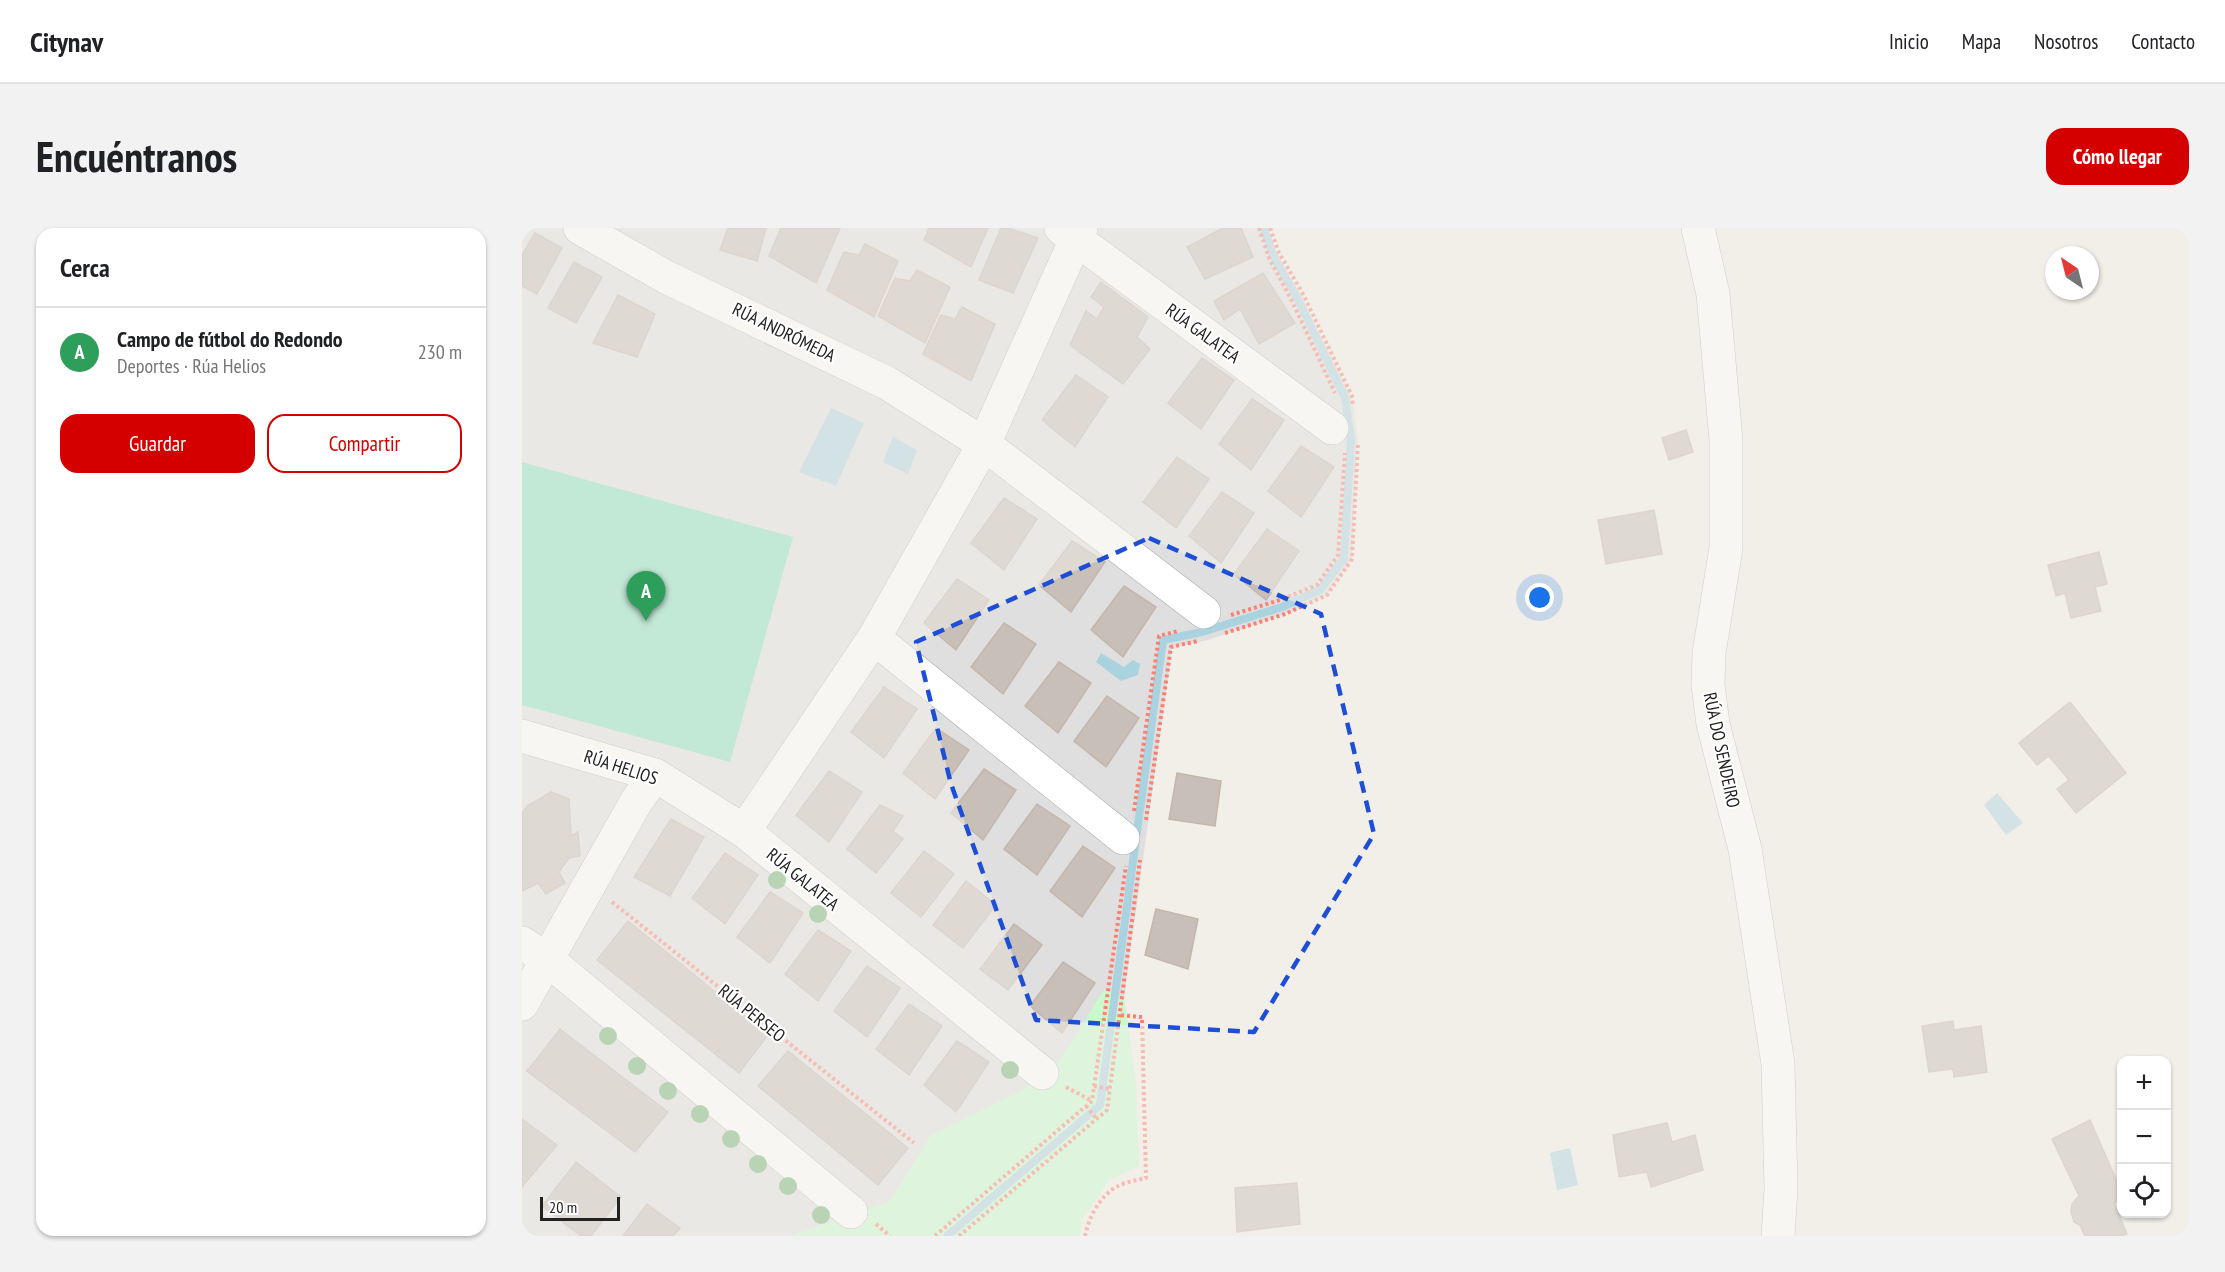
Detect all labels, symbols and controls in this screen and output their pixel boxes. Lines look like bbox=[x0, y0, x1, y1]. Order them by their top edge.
text: Citynav bbox=[30, 23, 103, 60]
text: Inicio bbox=[1889, 28, 1929, 55]
text: Mapa bbox=[1962, 28, 2001, 55]
text: Nosotros bbox=[2034, 28, 2098, 55]
text: Contacto bbox=[2131, 28, 2195, 55]
button: Cómo llegar bbox=[2046, 128, 2189, 185]
text: Encuéntranos bbox=[36, 129, 237, 184]
north arrow bbox=[2045, 246, 2099, 300]
text: Cerca bbox=[60, 251, 110, 284]
street label: RÚA ANDRÓMEDA bbox=[729, 297, 840, 367]
street label: RÚA GALATEA bbox=[1161, 298, 1245, 368]
text: Campo de fútbol do Redondo bbox=[117, 325, 343, 353]
text: A bbox=[74, 339, 85, 365]
text: 230 m bbox=[418, 339, 462, 365]
text: Deportes · Rúa Helios bbox=[117, 353, 266, 379]
button: Guardar bbox=[60, 414, 255, 473]
button: Compartir bbox=[267, 414, 462, 473]
pin: A bbox=[626, 572, 666, 621]
your location bbox=[1525, 583, 1554, 612]
street label: RÚA DO SENDEIRO bbox=[1699, 690, 1745, 810]
street label: RÚA HELIOS bbox=[581, 744, 661, 790]
street label: RÚA GALATEA bbox=[762, 843, 844, 915]
street label: RÚA PERSEO bbox=[714, 979, 790, 1047]
map controls bbox=[2117, 1056, 2171, 1218]
button: + bbox=[2117, 1056, 2171, 1110]
button: − bbox=[2117, 1110, 2171, 1164]
button: locate bbox=[2117, 1164, 2171, 1218]
scale bar bbox=[540, 1194, 620, 1222]
text: 20 m bbox=[549, 1197, 577, 1217]

